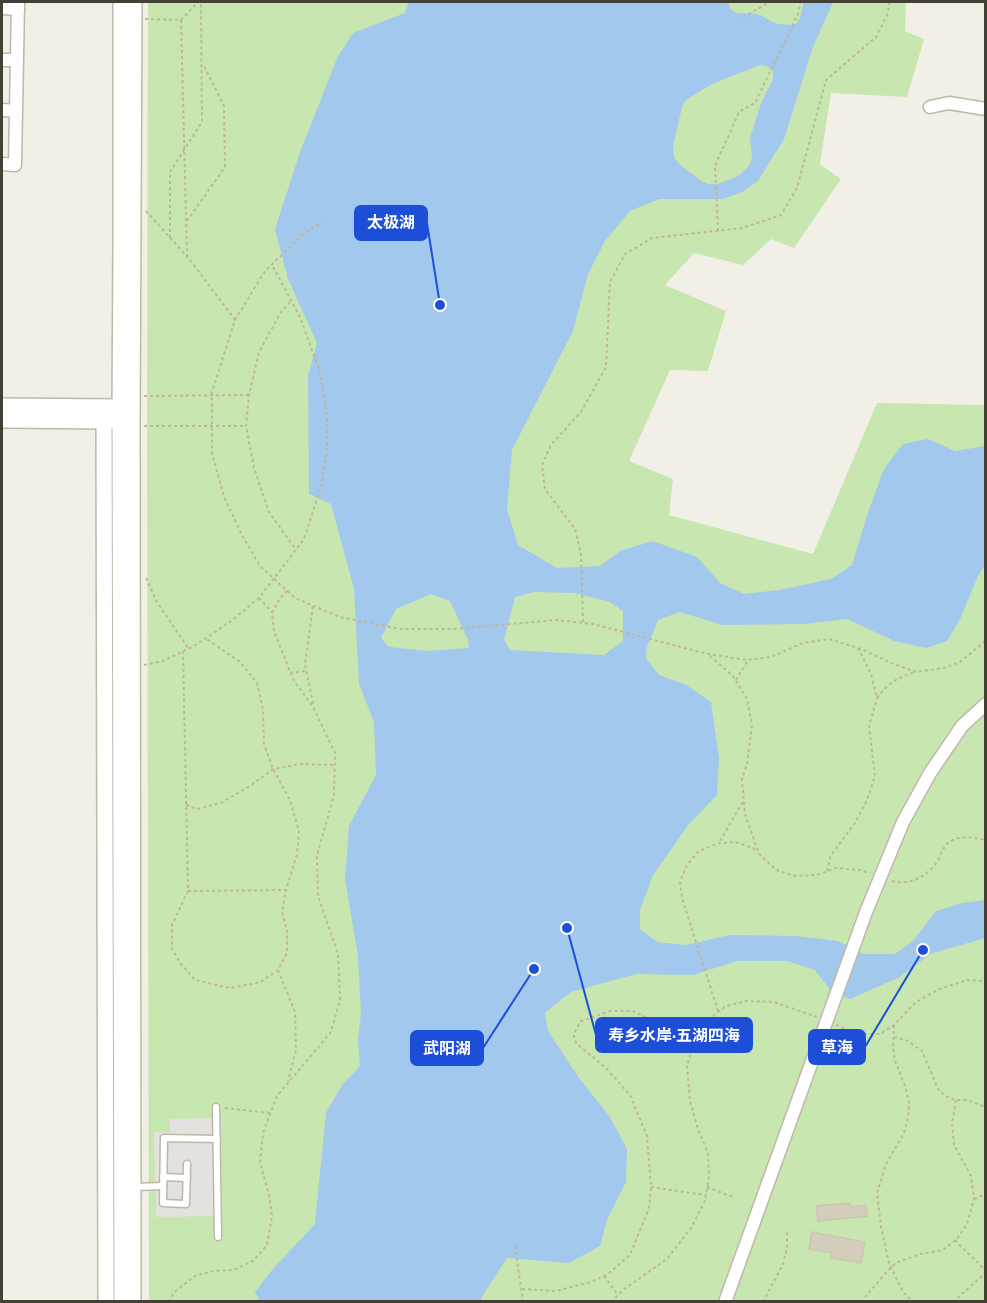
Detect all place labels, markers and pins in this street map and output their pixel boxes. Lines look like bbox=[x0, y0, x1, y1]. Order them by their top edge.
callout: 太极湖 bbox=[355, 206, 427, 240]
callout: 寿乡水岸·五湖四海 bbox=[596, 1018, 752, 1052]
callout: 草海 bbox=[809, 1030, 865, 1064]
callout: 武阳湖 bbox=[411, 1031, 483, 1065]

